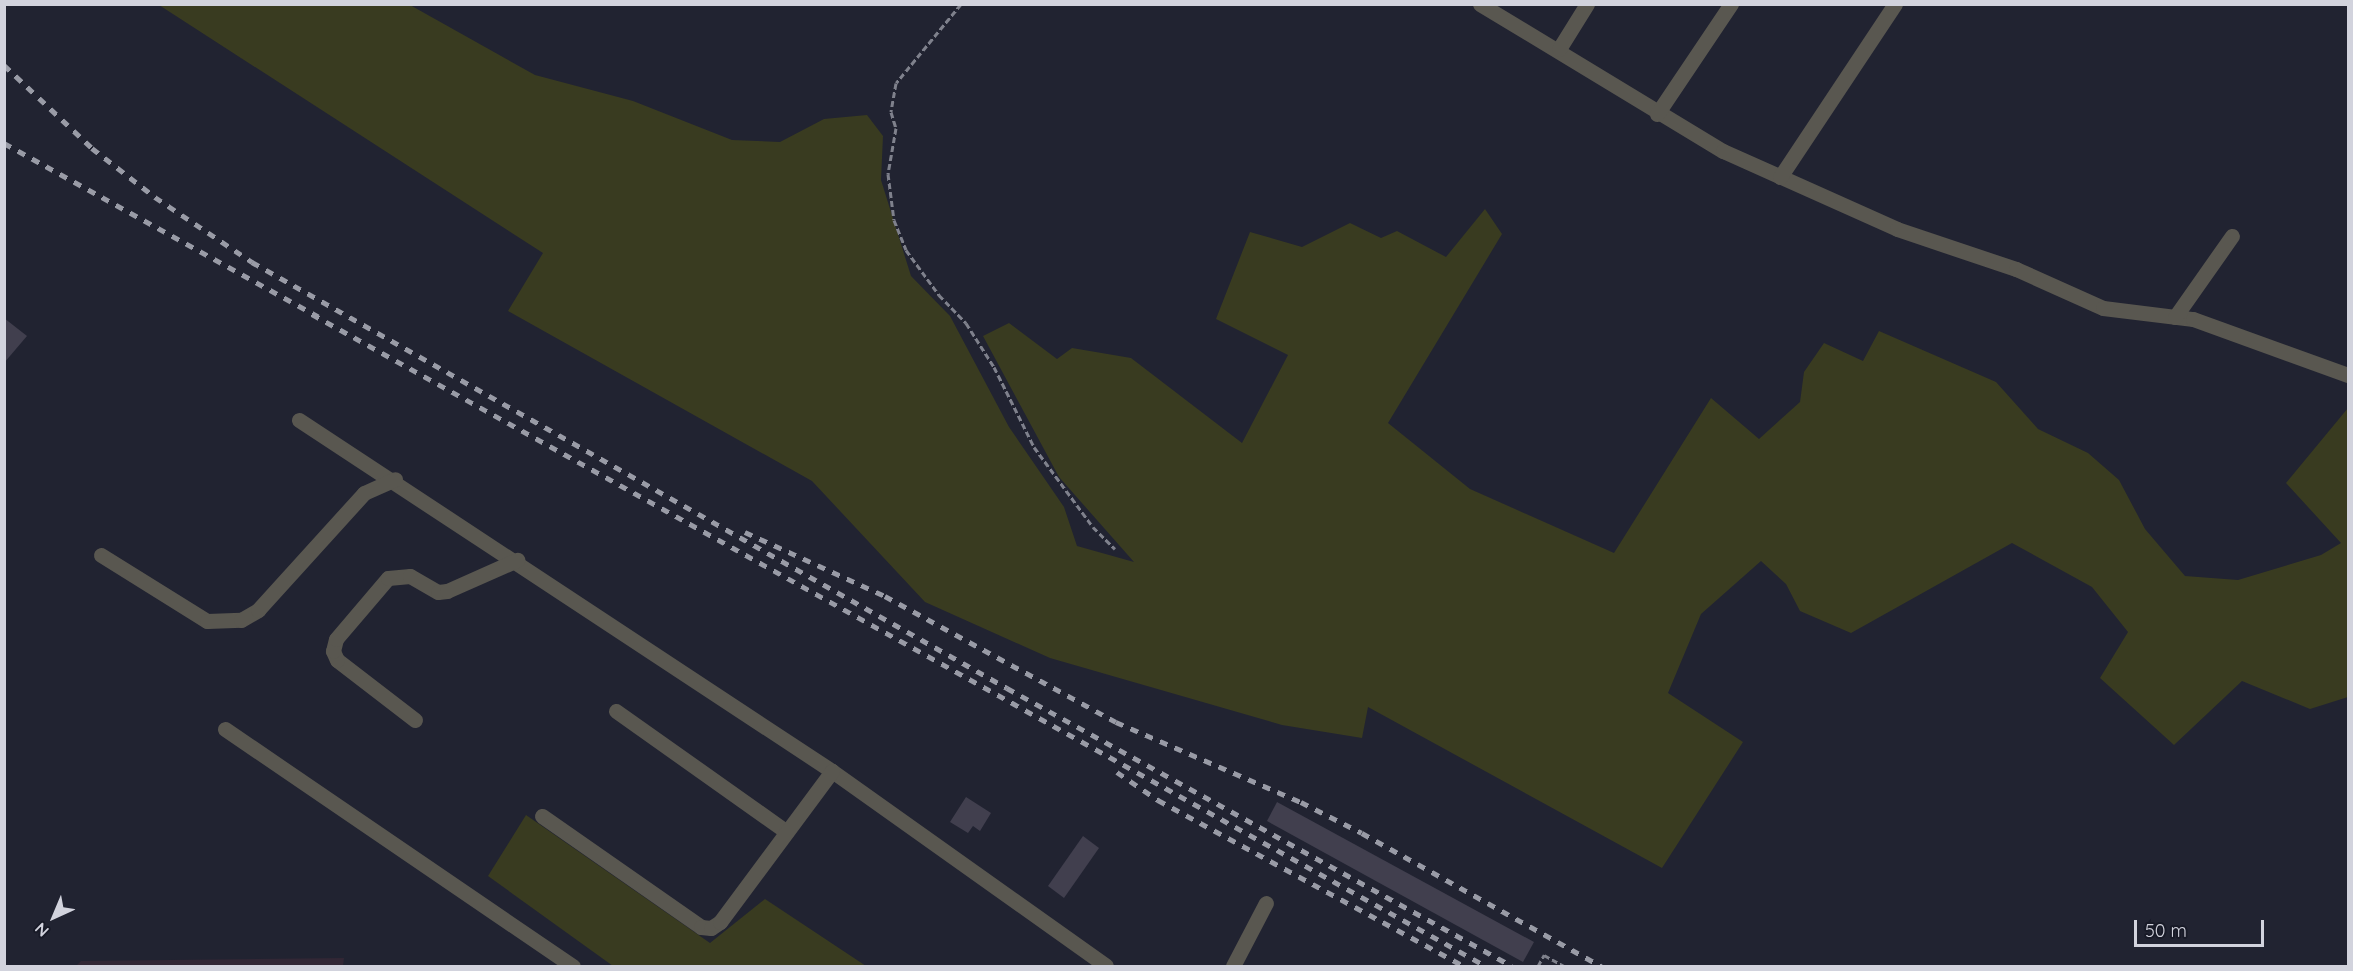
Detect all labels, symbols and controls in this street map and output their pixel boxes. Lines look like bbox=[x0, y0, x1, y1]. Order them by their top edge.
north arrow bbox=[24, 887, 84, 947]
scale bar bbox=[2137, 908, 2268, 946]
text: N bbox=[30, 919, 53, 941]
text: 50 m bbox=[2145, 919, 2187, 942]

